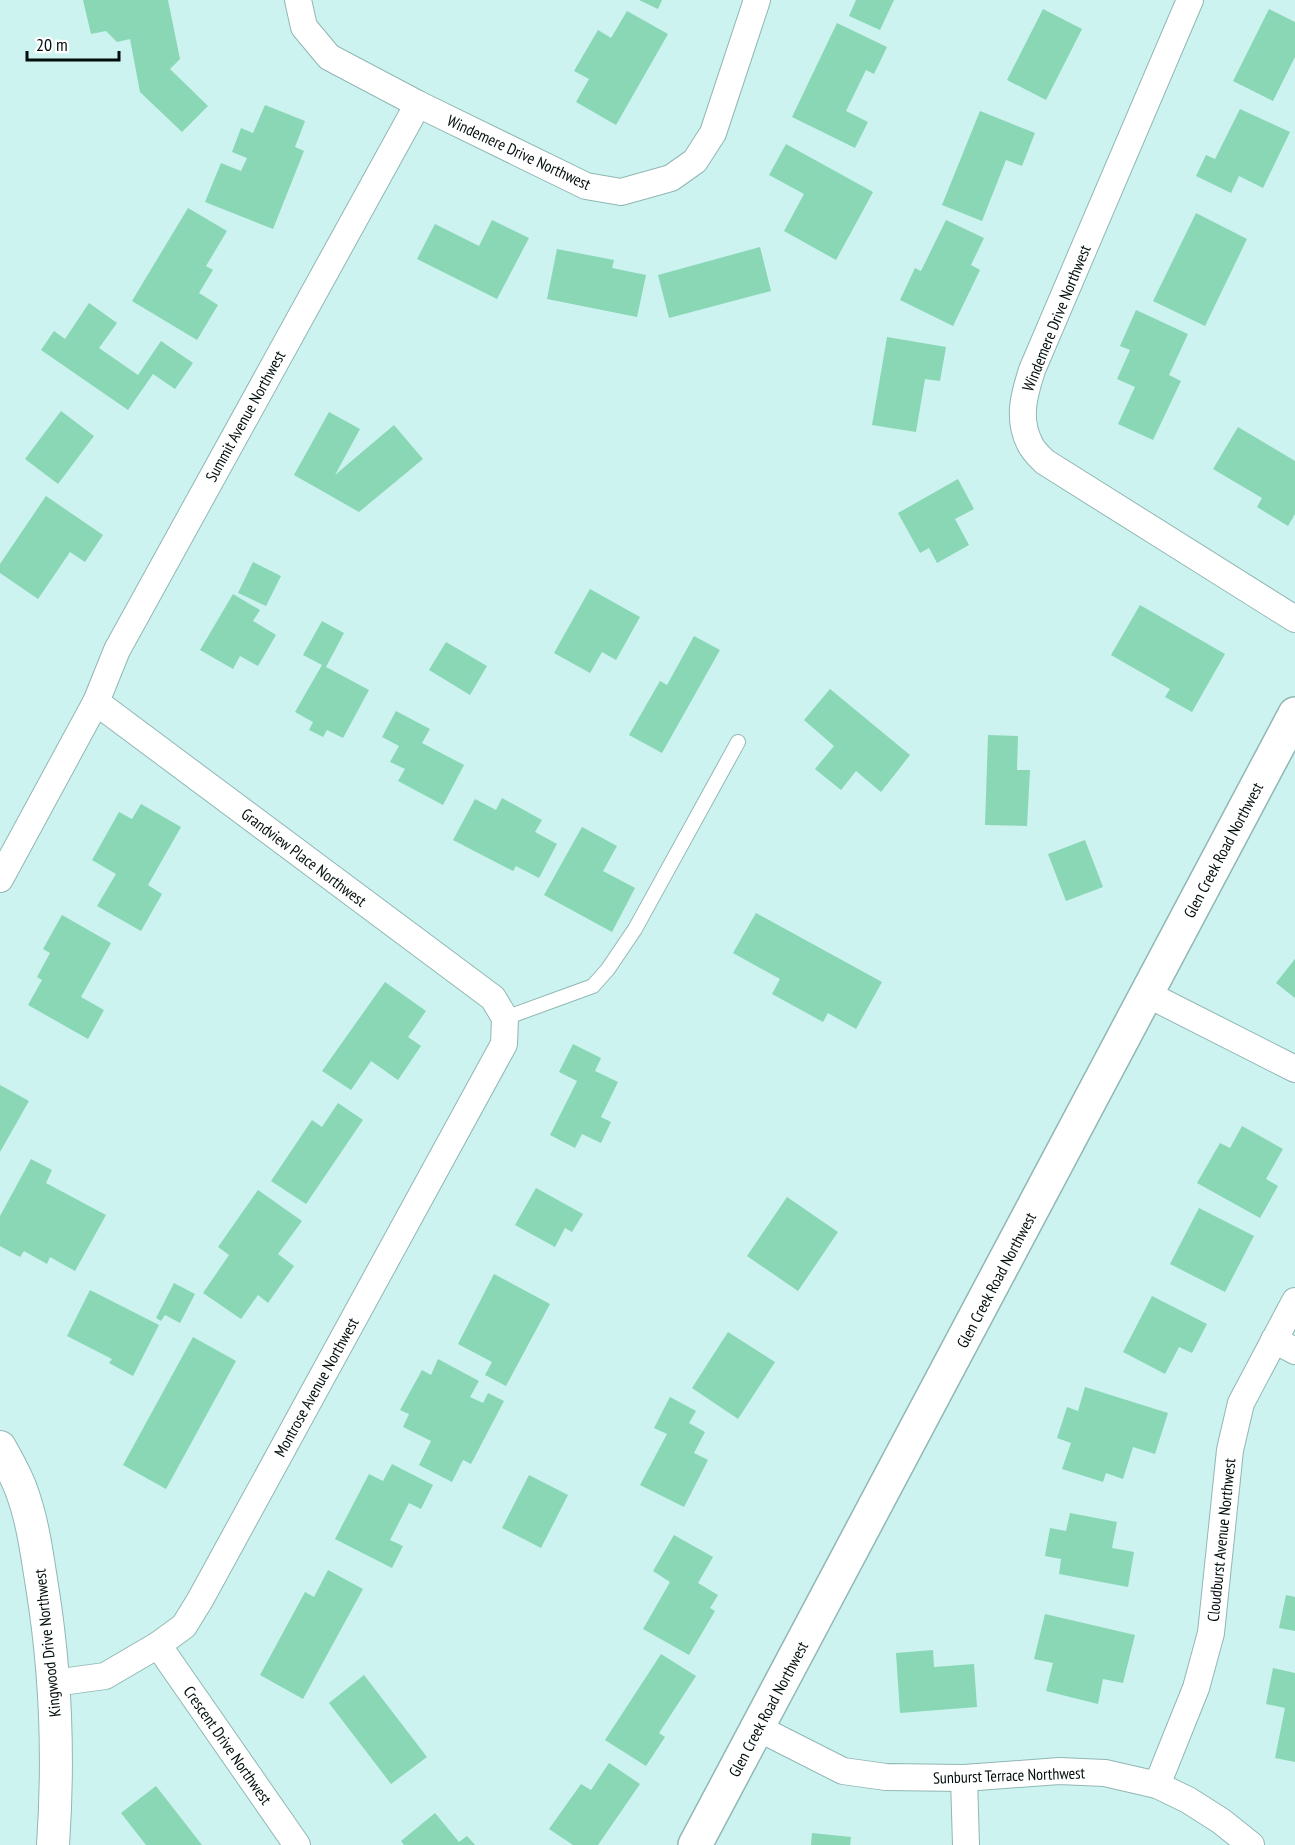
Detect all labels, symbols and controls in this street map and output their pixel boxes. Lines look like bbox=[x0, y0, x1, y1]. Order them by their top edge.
scale bar bbox=[27, 24, 118, 62]
text: 20 m bbox=[36, 33, 68, 56]
street label: Windemere Drive Northwest bbox=[444, 110, 594, 194]
street label: Windemere Drive Northwest bbox=[1017, 241, 1095, 394]
street label: Summit Avenue Northwest bbox=[201, 346, 290, 485]
street label: Glen Creek Road Northwest bbox=[1179, 778, 1267, 921]
street label: Grandview Place Northwest bbox=[237, 803, 371, 911]
street label: Glen Creek Road Northwest bbox=[952, 1208, 1040, 1351]
street label: Montrose Avenue Northwest bbox=[269, 1313, 363, 1460]
street label: Cloudburst Avenue Northwest bbox=[1202, 1457, 1240, 1623]
street label: Kingwood Drive Northwest bbox=[29, 1567, 65, 1718]
street label: Glen Creek Road Northwest bbox=[724, 1637, 812, 1780]
street label: Crescent Drive Northwest bbox=[180, 1682, 277, 1809]
street label: Sunburst Terrace Northwest bbox=[933, 1762, 1086, 1788]

